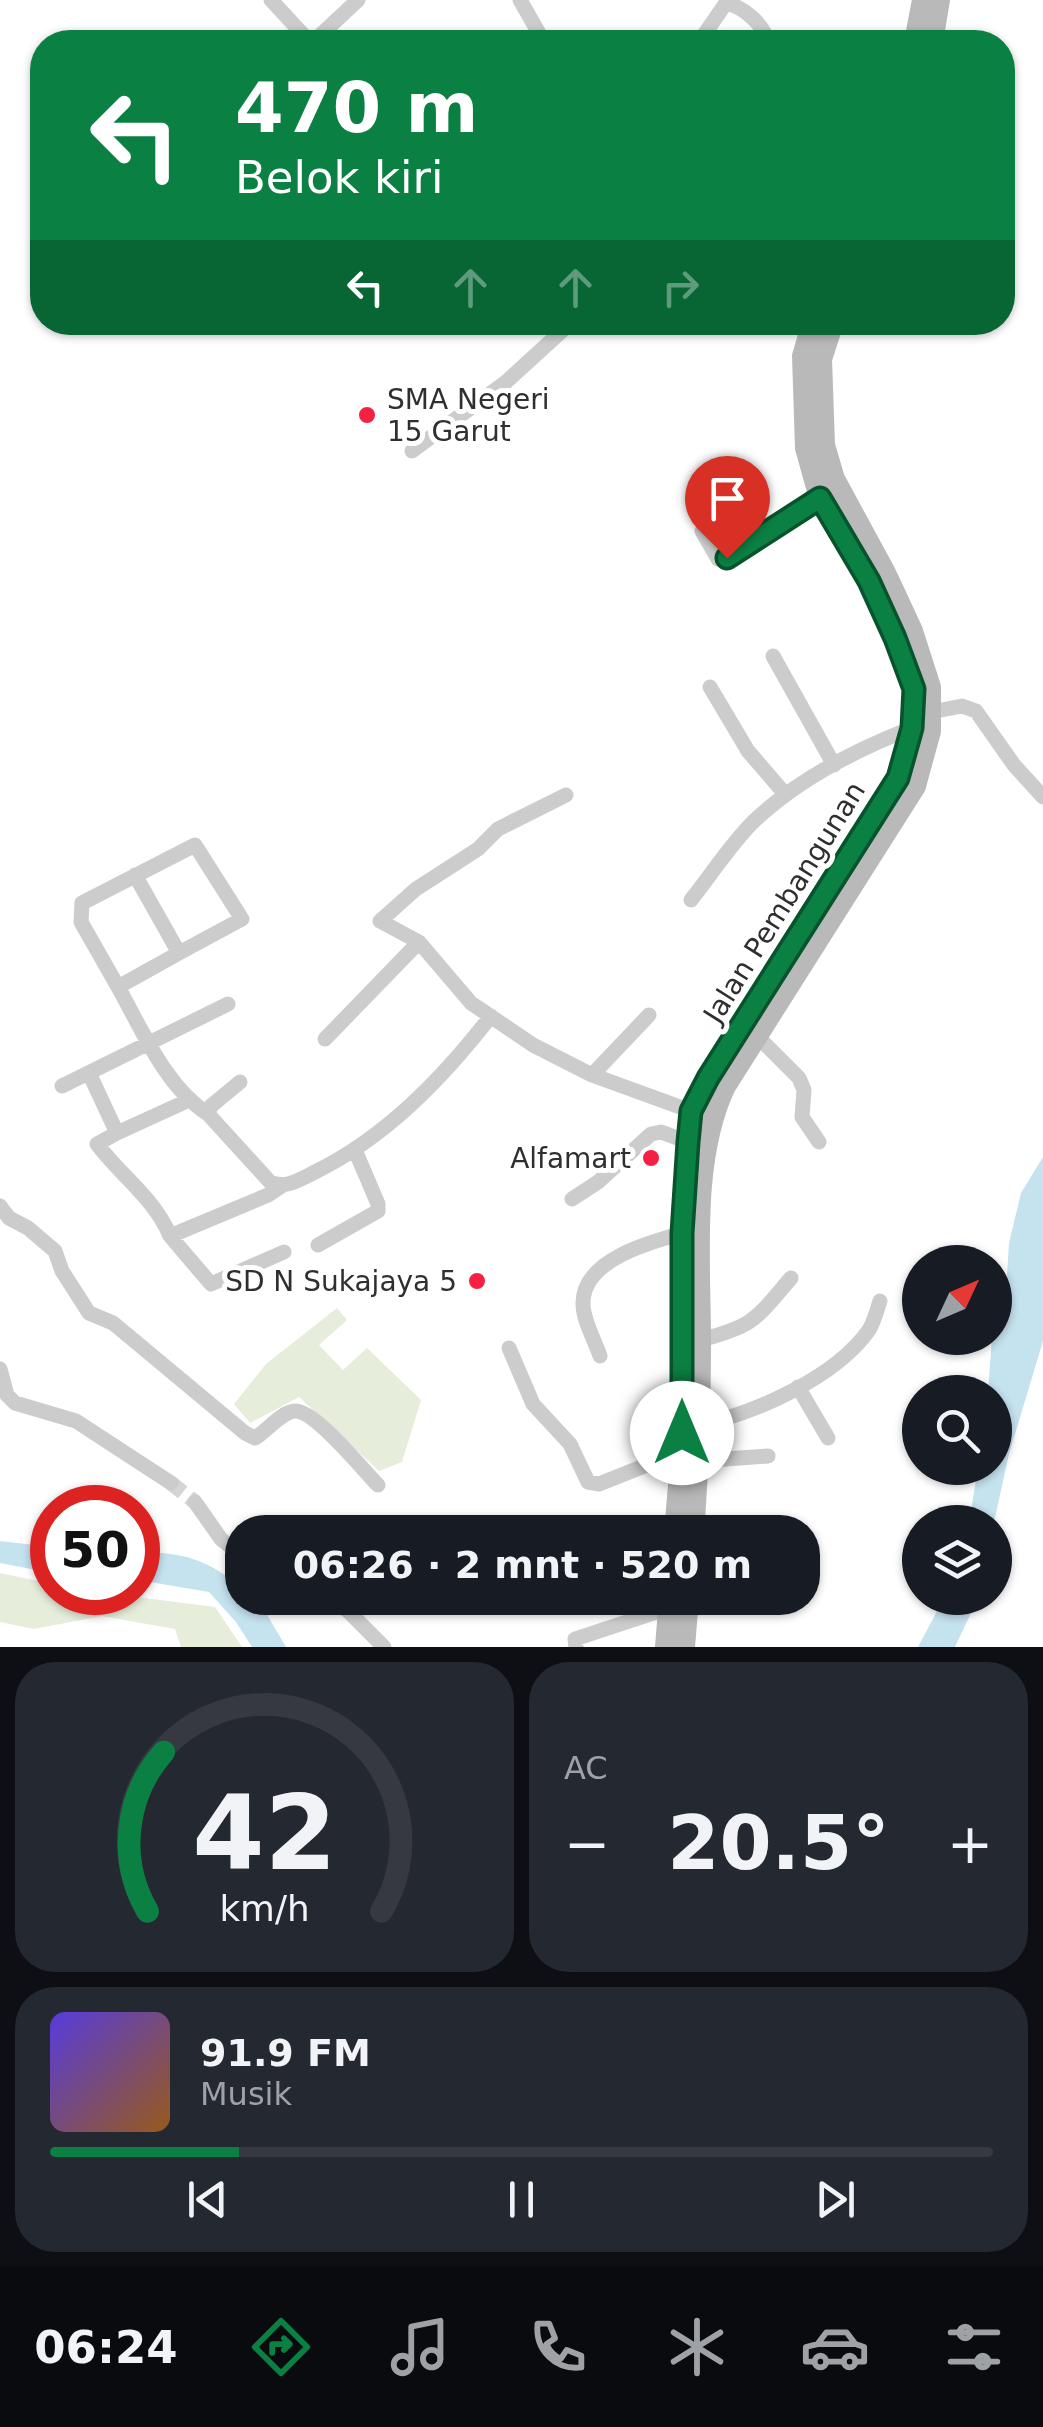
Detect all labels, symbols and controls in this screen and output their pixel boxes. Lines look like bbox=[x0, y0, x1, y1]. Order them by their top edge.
text: 470 m bbox=[235, 67, 478, 149]
icon: left bbox=[70, 70, 200, 200]
text: Belok kiri bbox=[235, 151, 444, 204]
icon: left bbox=[338, 260, 393, 315]
icon: ahead bbox=[443, 260, 498, 315]
icon: ahead bbox=[548, 260, 603, 315]
icon: right bbox=[653, 260, 708, 315]
place label: SMA Negeri 15 Garut bbox=[387, 383, 549, 448]
marker: SMA Negeri 15 Garut bbox=[356, 404, 378, 426]
pin bbox=[685, 456, 770, 559]
icon: arrive bbox=[700, 471, 755, 526]
street label: Jalan Pembangunan bbox=[696, 776, 872, 1031]
place label: Alfamart bbox=[510, 1142, 631, 1175]
marker: Alfamart bbox=[640, 1147, 662, 1169]
north arrow bbox=[902, 1245, 1012, 1355]
map controls bbox=[902, 1245, 1012, 1615]
place label: SD N Sukajaya 5 bbox=[225, 1265, 457, 1298]
marker: SD N Sukajaya 5 bbox=[466, 1270, 488, 1292]
button: search bbox=[902, 1375, 1012, 1485]
position arrow bbox=[630, 1381, 734, 1485]
speed limit sign: 50 bbox=[30, 1485, 160, 1615]
button: layers bbox=[902, 1505, 1012, 1615]
text: 06:26 · 2 mnt · 520 m bbox=[293, 1543, 752, 1587]
text: AC bbox=[564, 1749, 608, 1787]
text: 42 bbox=[192, 1772, 337, 1894]
text: 20.5° bbox=[667, 1799, 890, 1887]
text: − bbox=[564, 1812, 610, 1876]
text: + bbox=[947, 1812, 993, 1876]
text: km/h bbox=[219, 1888, 310, 1929]
text: 91.9 FM bbox=[200, 2031, 371, 2075]
text: Musik bbox=[200, 2075, 292, 2113]
icon: previous bbox=[180, 2172, 235, 2227]
icon: pause bbox=[494, 2172, 549, 2227]
icon: next bbox=[808, 2172, 863, 2227]
icon: directions bbox=[246, 2312, 316, 2382]
icon: music bbox=[385, 2312, 455, 2382]
icon: phone bbox=[523, 2312, 593, 2382]
icon: climate bbox=[662, 2312, 732, 2382]
icon: car bbox=[800, 2312, 870, 2382]
icon: filters bbox=[939, 2312, 1009, 2382]
text: 06:24 bbox=[34, 2321, 178, 2374]

